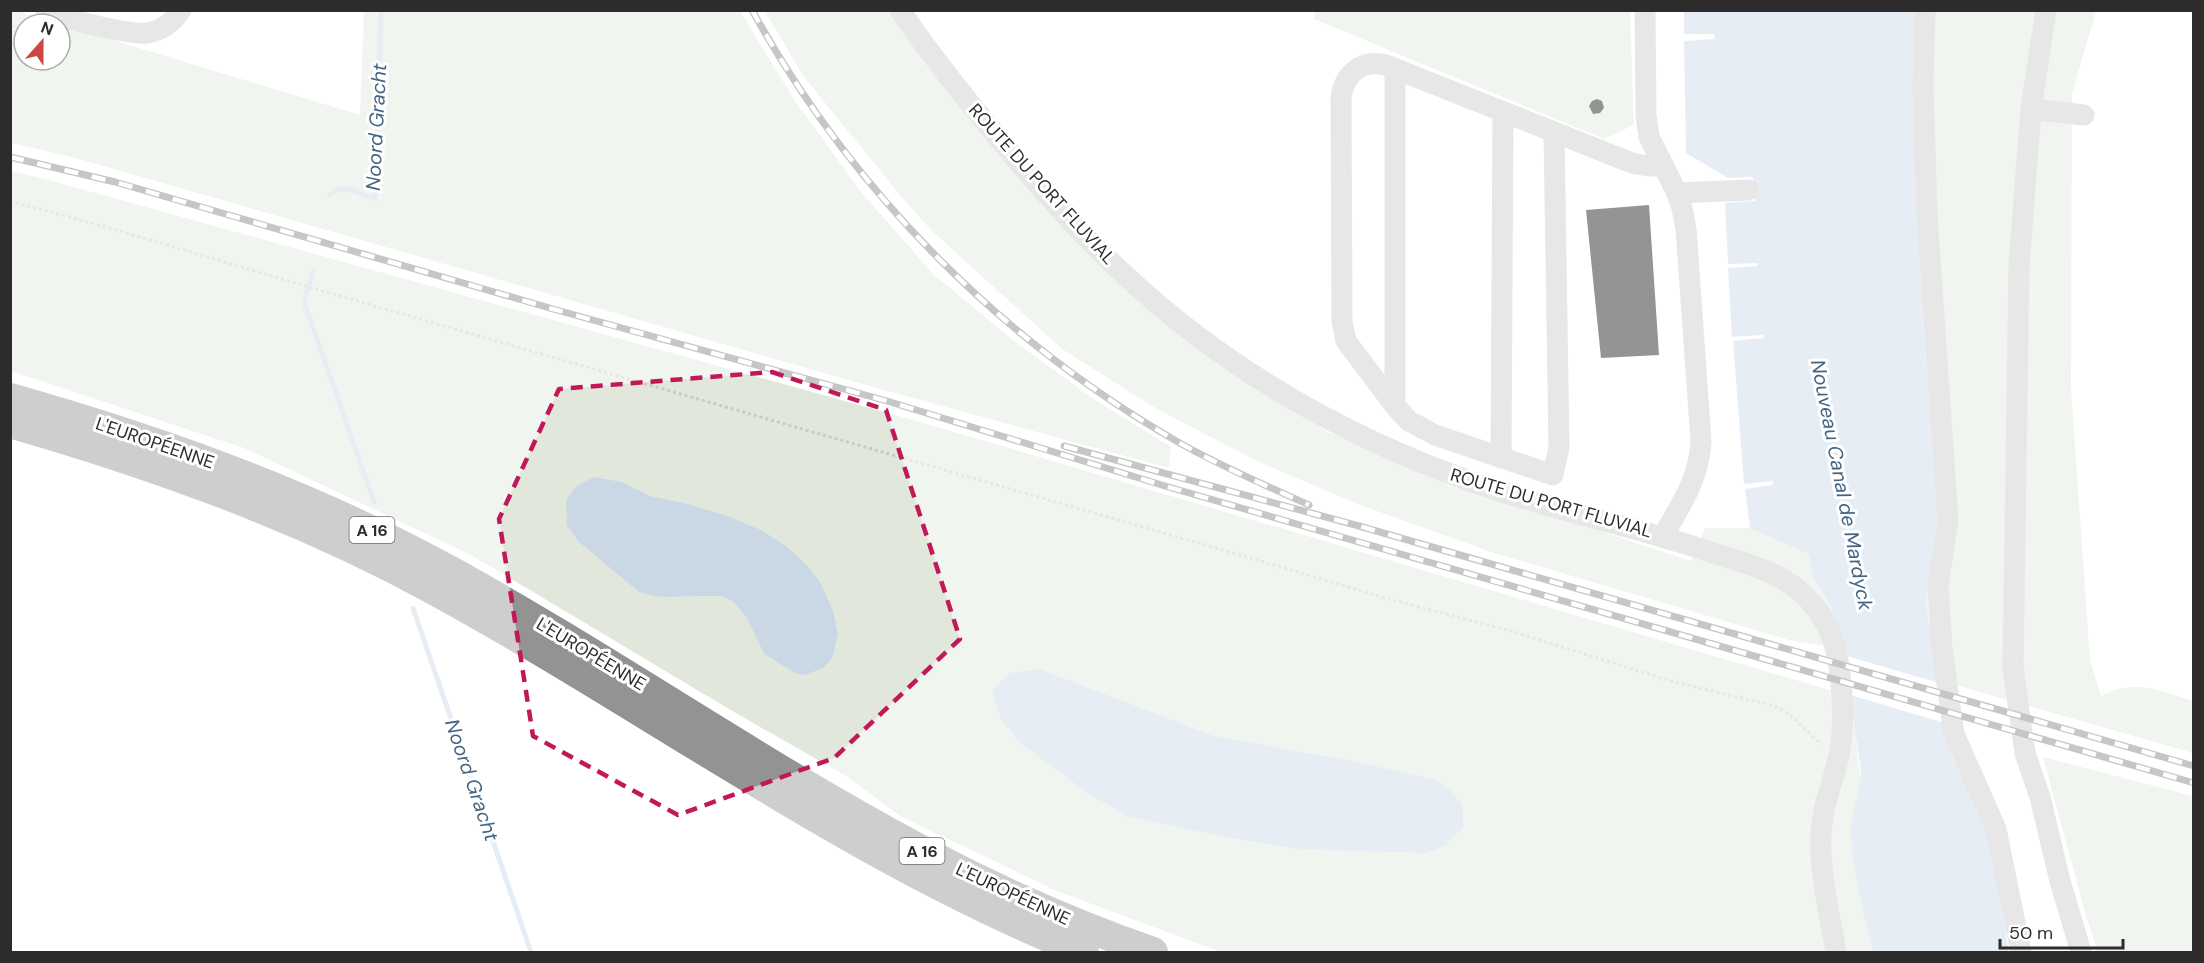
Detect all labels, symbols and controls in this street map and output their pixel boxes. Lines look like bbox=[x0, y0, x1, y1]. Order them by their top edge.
north arrow bbox=[12, 12, 72, 72]
text: N bbox=[38, 17, 56, 40]
water label: Noord Gracht bbox=[360, 62, 392, 191]
street label: ROUTE DU PORT FLUVIAL bbox=[963, 99, 1121, 269]
water label: Nouveau Canal de Mardyck bbox=[1805, 357, 1879, 613]
street label: L'EUROPÉENNE bbox=[93, 412, 217, 474]
street label: ROUTE DU PORT FLUVIAL bbox=[1448, 463, 1654, 543]
road number: A 16 bbox=[350, 517, 394, 543]
street label: L'EUROPÉENNE bbox=[532, 612, 650, 696]
water label: Noord Gracht bbox=[439, 716, 505, 845]
road number: A 16 bbox=[900, 838, 944, 864]
street label: L'EUROPÉENNE bbox=[952, 857, 1074, 931]
scale bar bbox=[2000, 912, 2123, 950]
text: 50 m bbox=[2009, 921, 2053, 945]

